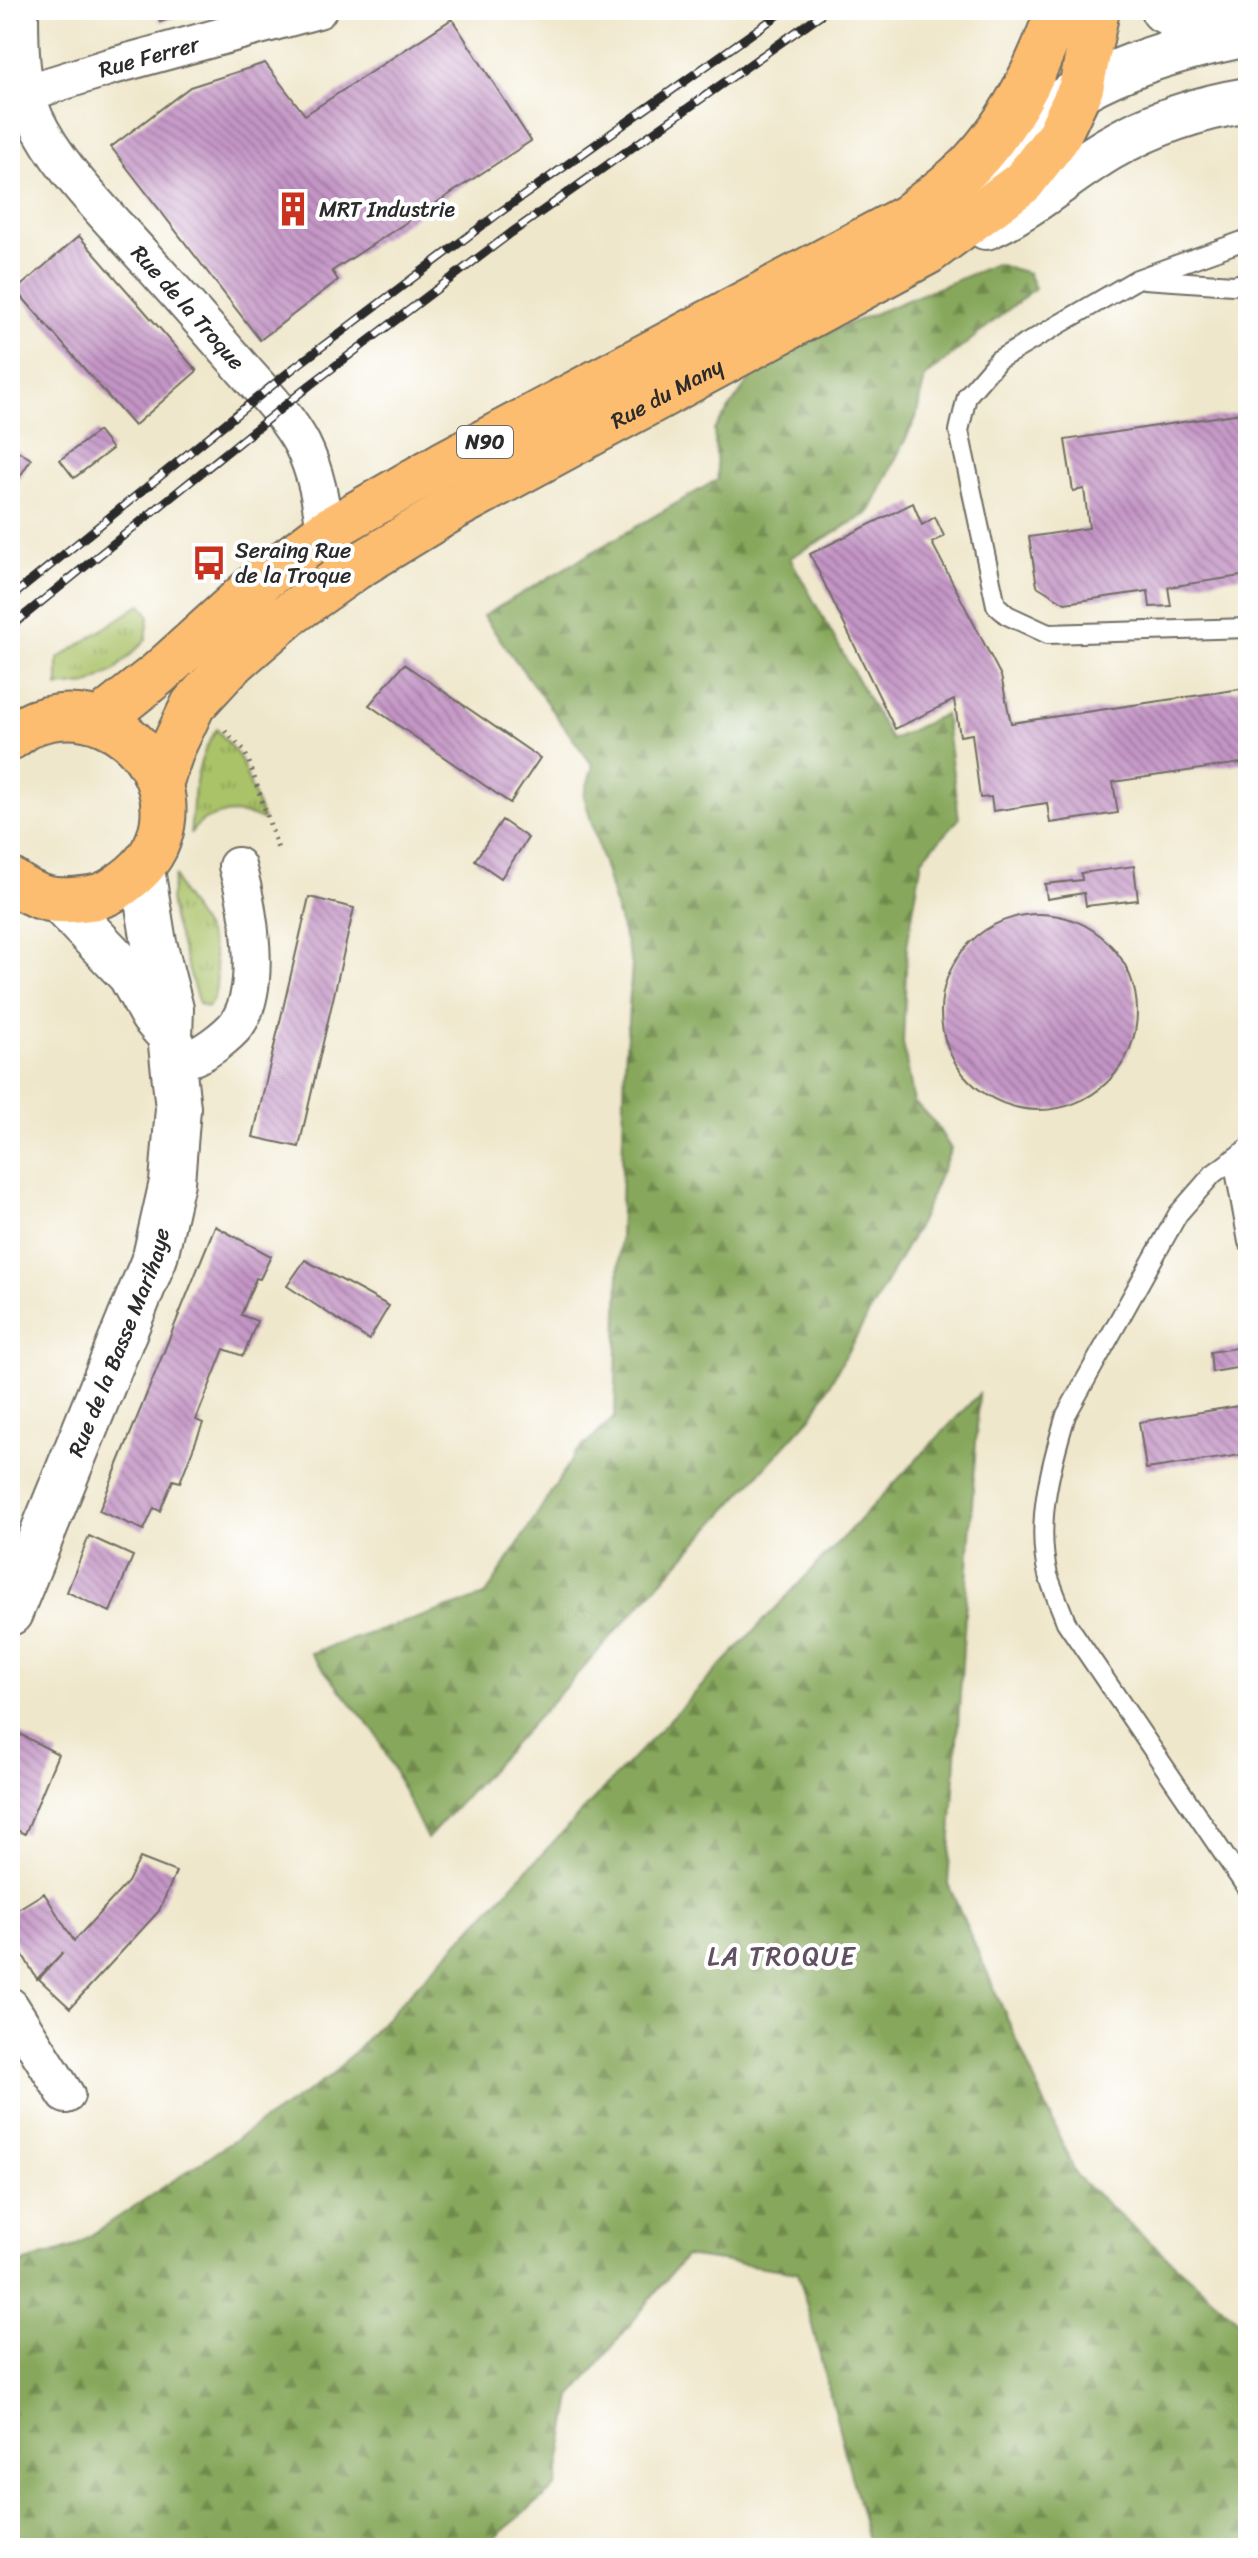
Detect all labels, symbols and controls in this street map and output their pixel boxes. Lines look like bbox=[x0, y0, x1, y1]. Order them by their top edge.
street label: Rue Ferrer bbox=[93, 24, 205, 89]
building icon: MRT Industrie bbox=[274, 190, 312, 228]
place label: MRT Industrie bbox=[319, 190, 456, 229]
street label: Rue de la Troque bbox=[122, 235, 256, 379]
street label: Rue du Many bbox=[603, 346, 731, 439]
road number: N90 bbox=[457, 426, 513, 458]
place label: Seraing Rue de la Troque bbox=[235, 531, 351, 595]
bus stop icon: Seraing Rue de la Troque bbox=[190, 544, 228, 582]
street label: Rue de la Basse Marihaye bbox=[56, 1224, 181, 1463]
district label: LA TROQUE bbox=[707, 1933, 857, 1979]

